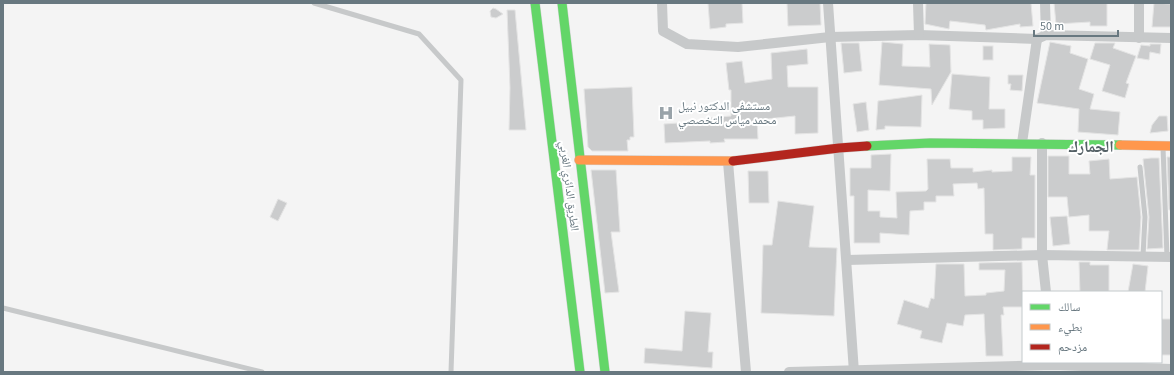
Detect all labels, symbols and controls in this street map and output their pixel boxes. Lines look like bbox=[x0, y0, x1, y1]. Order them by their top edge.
scale bar bbox=[1034, 12, 1118, 38]
text: 50 m bbox=[1040, 18, 1064, 35]
place label: مستشفى الدكتور نبيل محمد مياس التخصصي bbox=[678, 98, 777, 130]
hospital icon: مستشفى الدكتور نبيل محمد مياس التخصصي bbox=[657, 104, 675, 122]
district label: الجمارك bbox=[1068, 136, 1114, 158]
street label: الطريق الدائري الغربي bbox=[554, 140, 583, 232]
legend bbox=[1022, 291, 1162, 363]
text: سالك bbox=[1058, 299, 1080, 316]
text: بطيء bbox=[1058, 319, 1082, 337]
text: مزدحم bbox=[1058, 339, 1087, 356]

